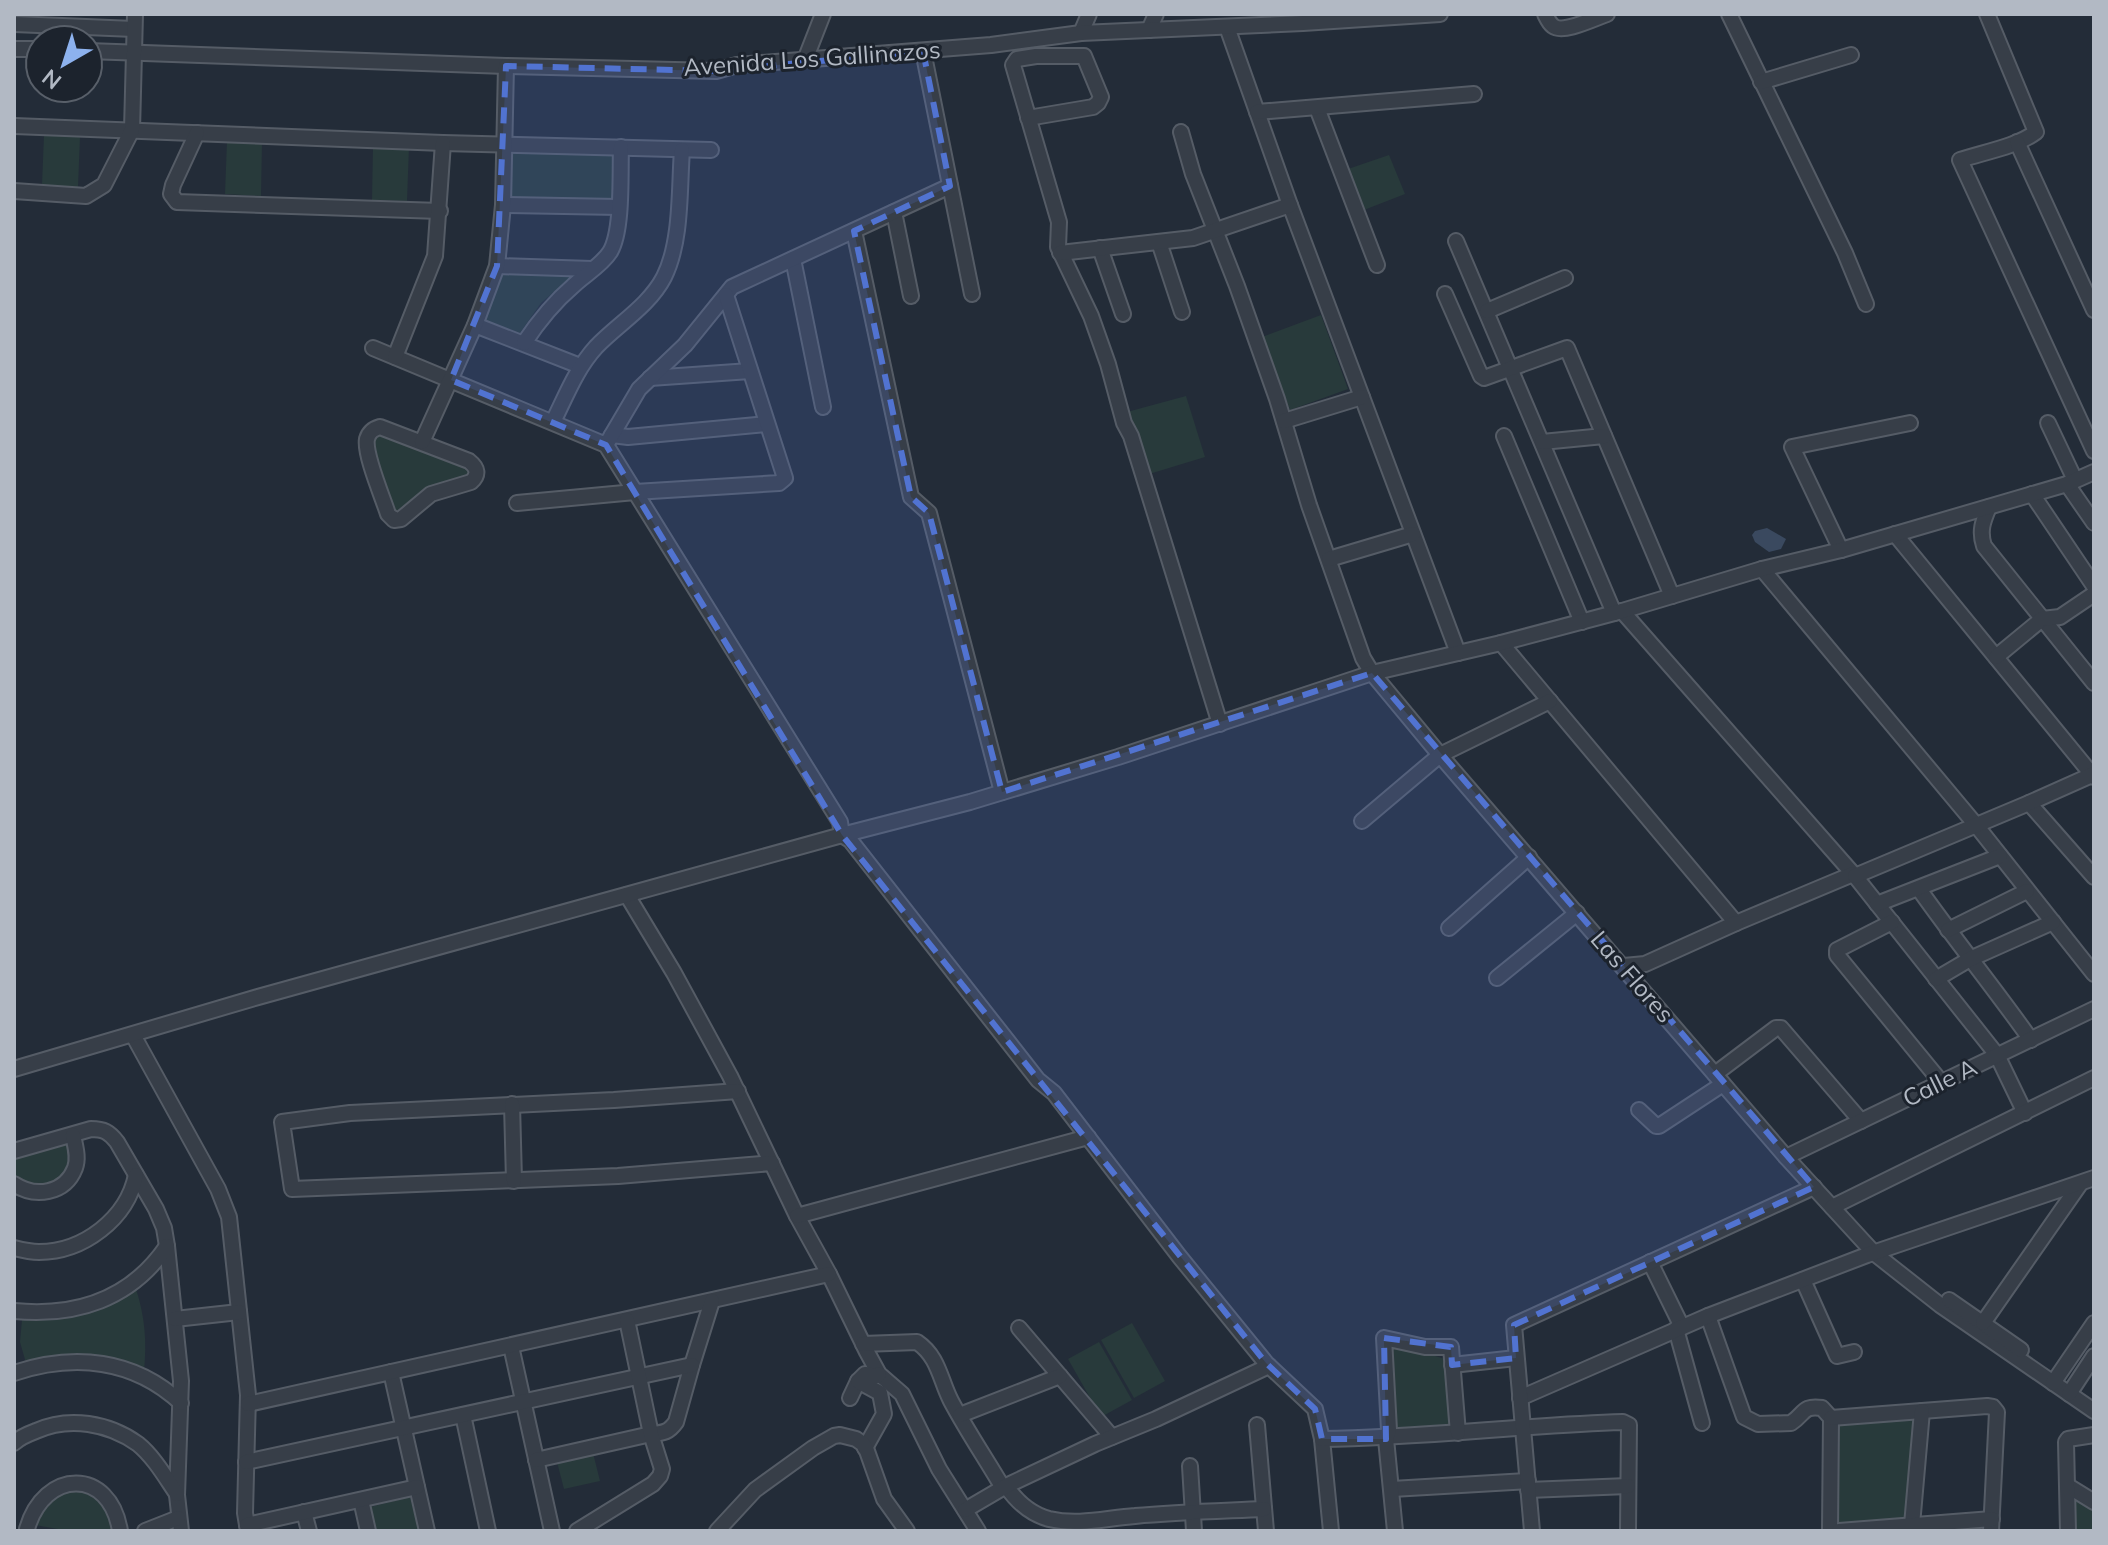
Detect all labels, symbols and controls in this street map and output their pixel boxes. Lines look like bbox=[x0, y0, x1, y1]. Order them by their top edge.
north arrow bbox=[24, 24, 104, 104]
street label: Avenida Los Gallinazos bbox=[682, 34, 941, 82]
text: N bbox=[36, 63, 67, 96]
street label: Las Flores bbox=[1585, 924, 1681, 1028]
street label: Calle A bbox=[1898, 1051, 1982, 1113]

